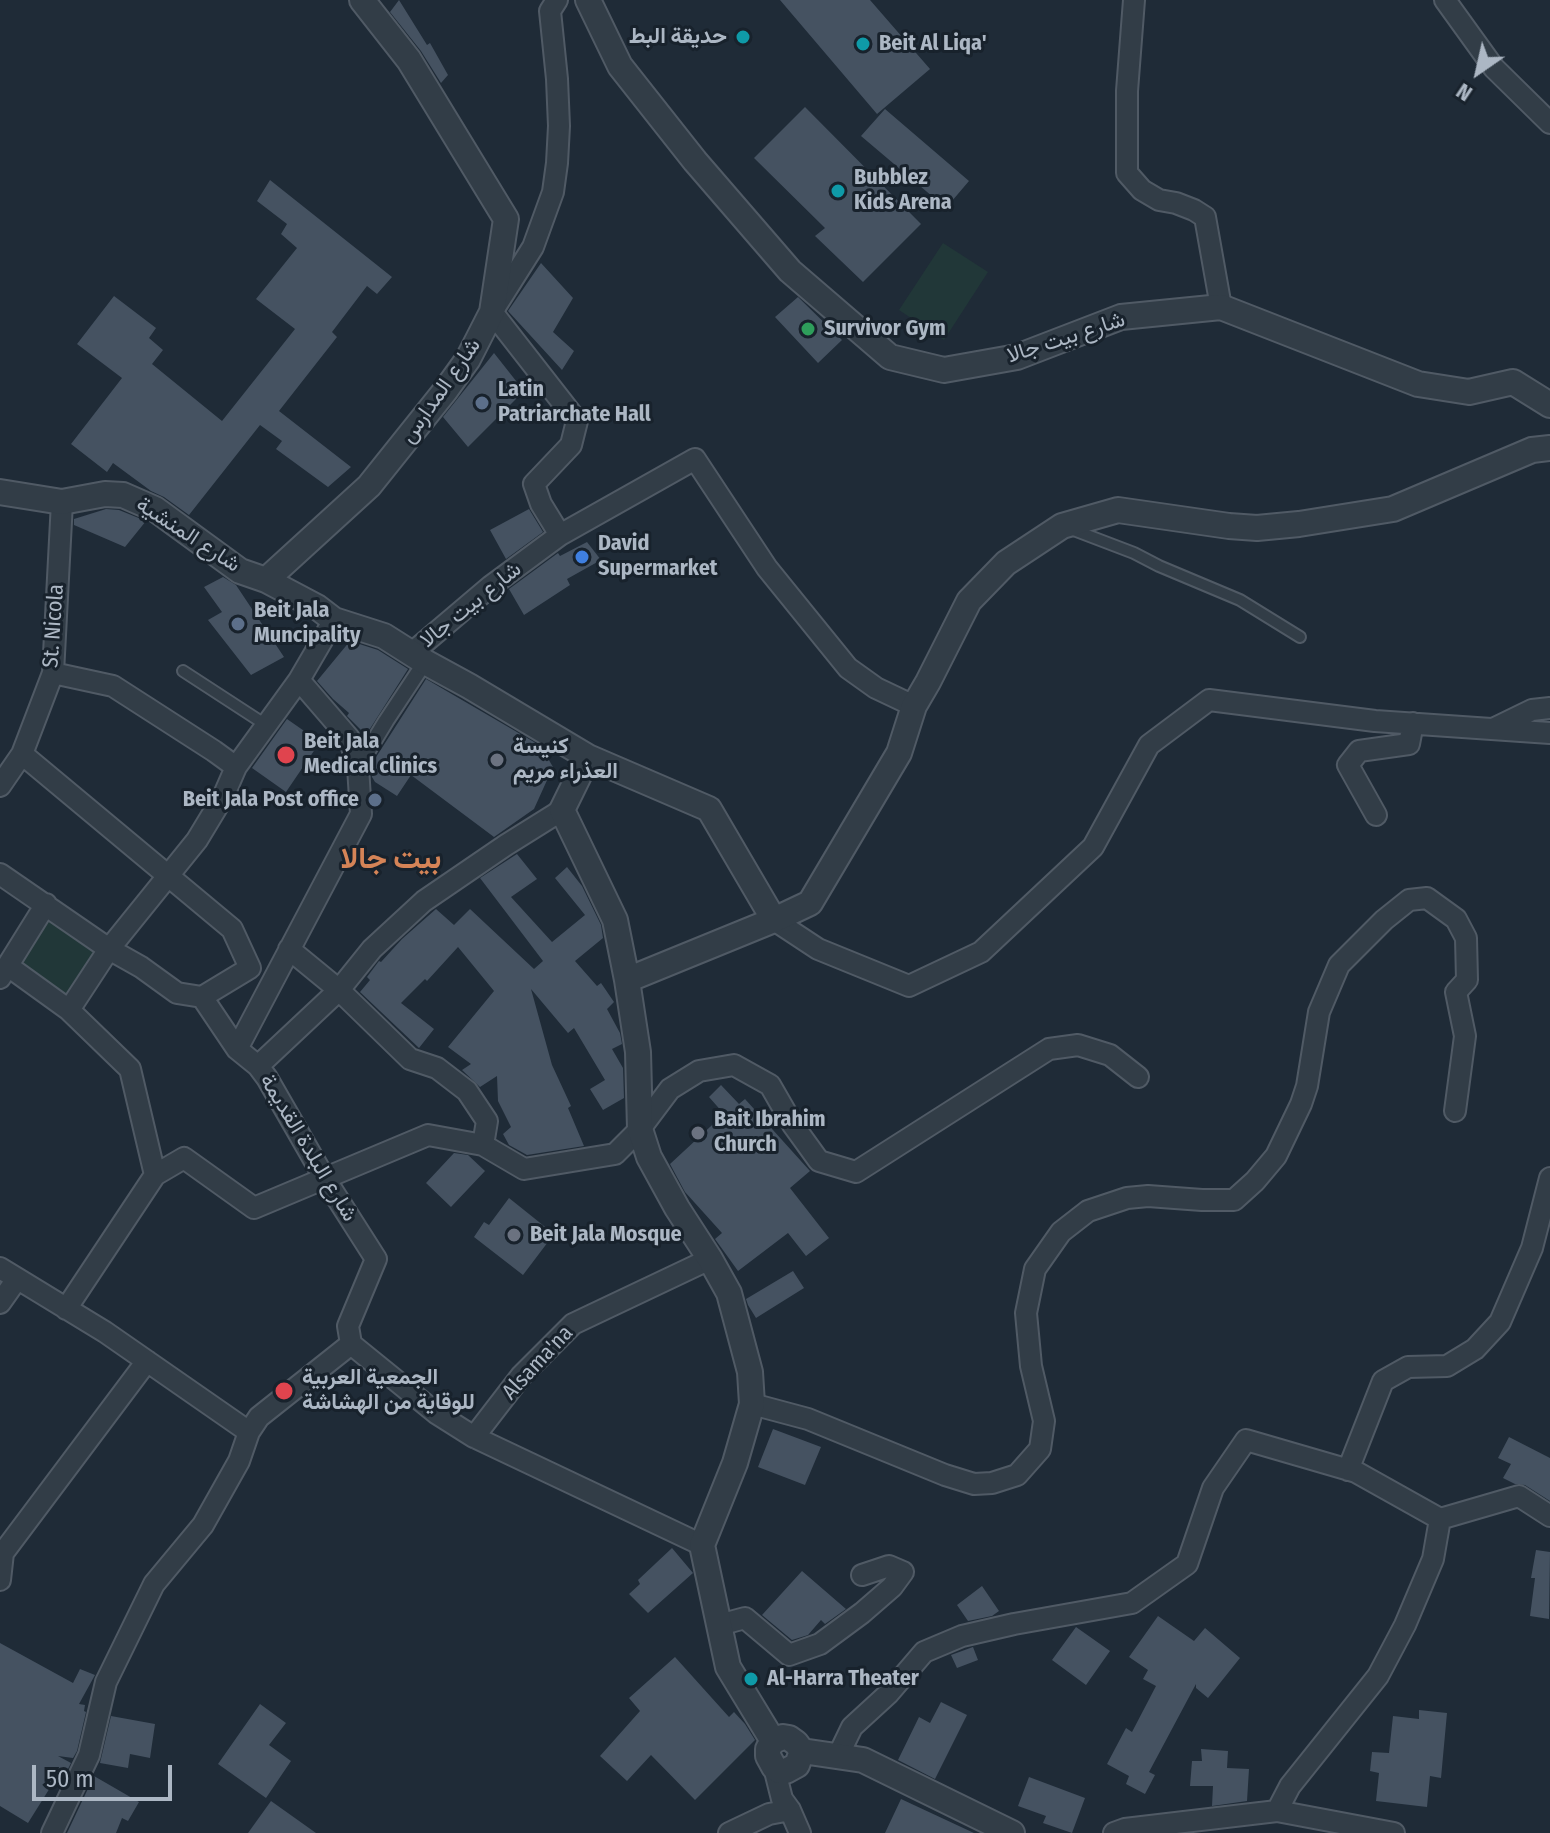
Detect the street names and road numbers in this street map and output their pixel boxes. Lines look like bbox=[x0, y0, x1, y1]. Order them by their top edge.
street label: شارع بيت جالا bbox=[1004, 307, 1128, 369]
street label: شارع المدارس bbox=[395, 333, 487, 449]
street label: شارع المنشية bbox=[131, 492, 245, 578]
street label: شارع بيت جالا bbox=[415, 556, 527, 654]
street label: St. Nicola bbox=[38, 583, 70, 669]
street label: شارع البلدة القديمة bbox=[254, 1069, 362, 1227]
street label: Alsama'na bbox=[497, 1320, 579, 1406]

